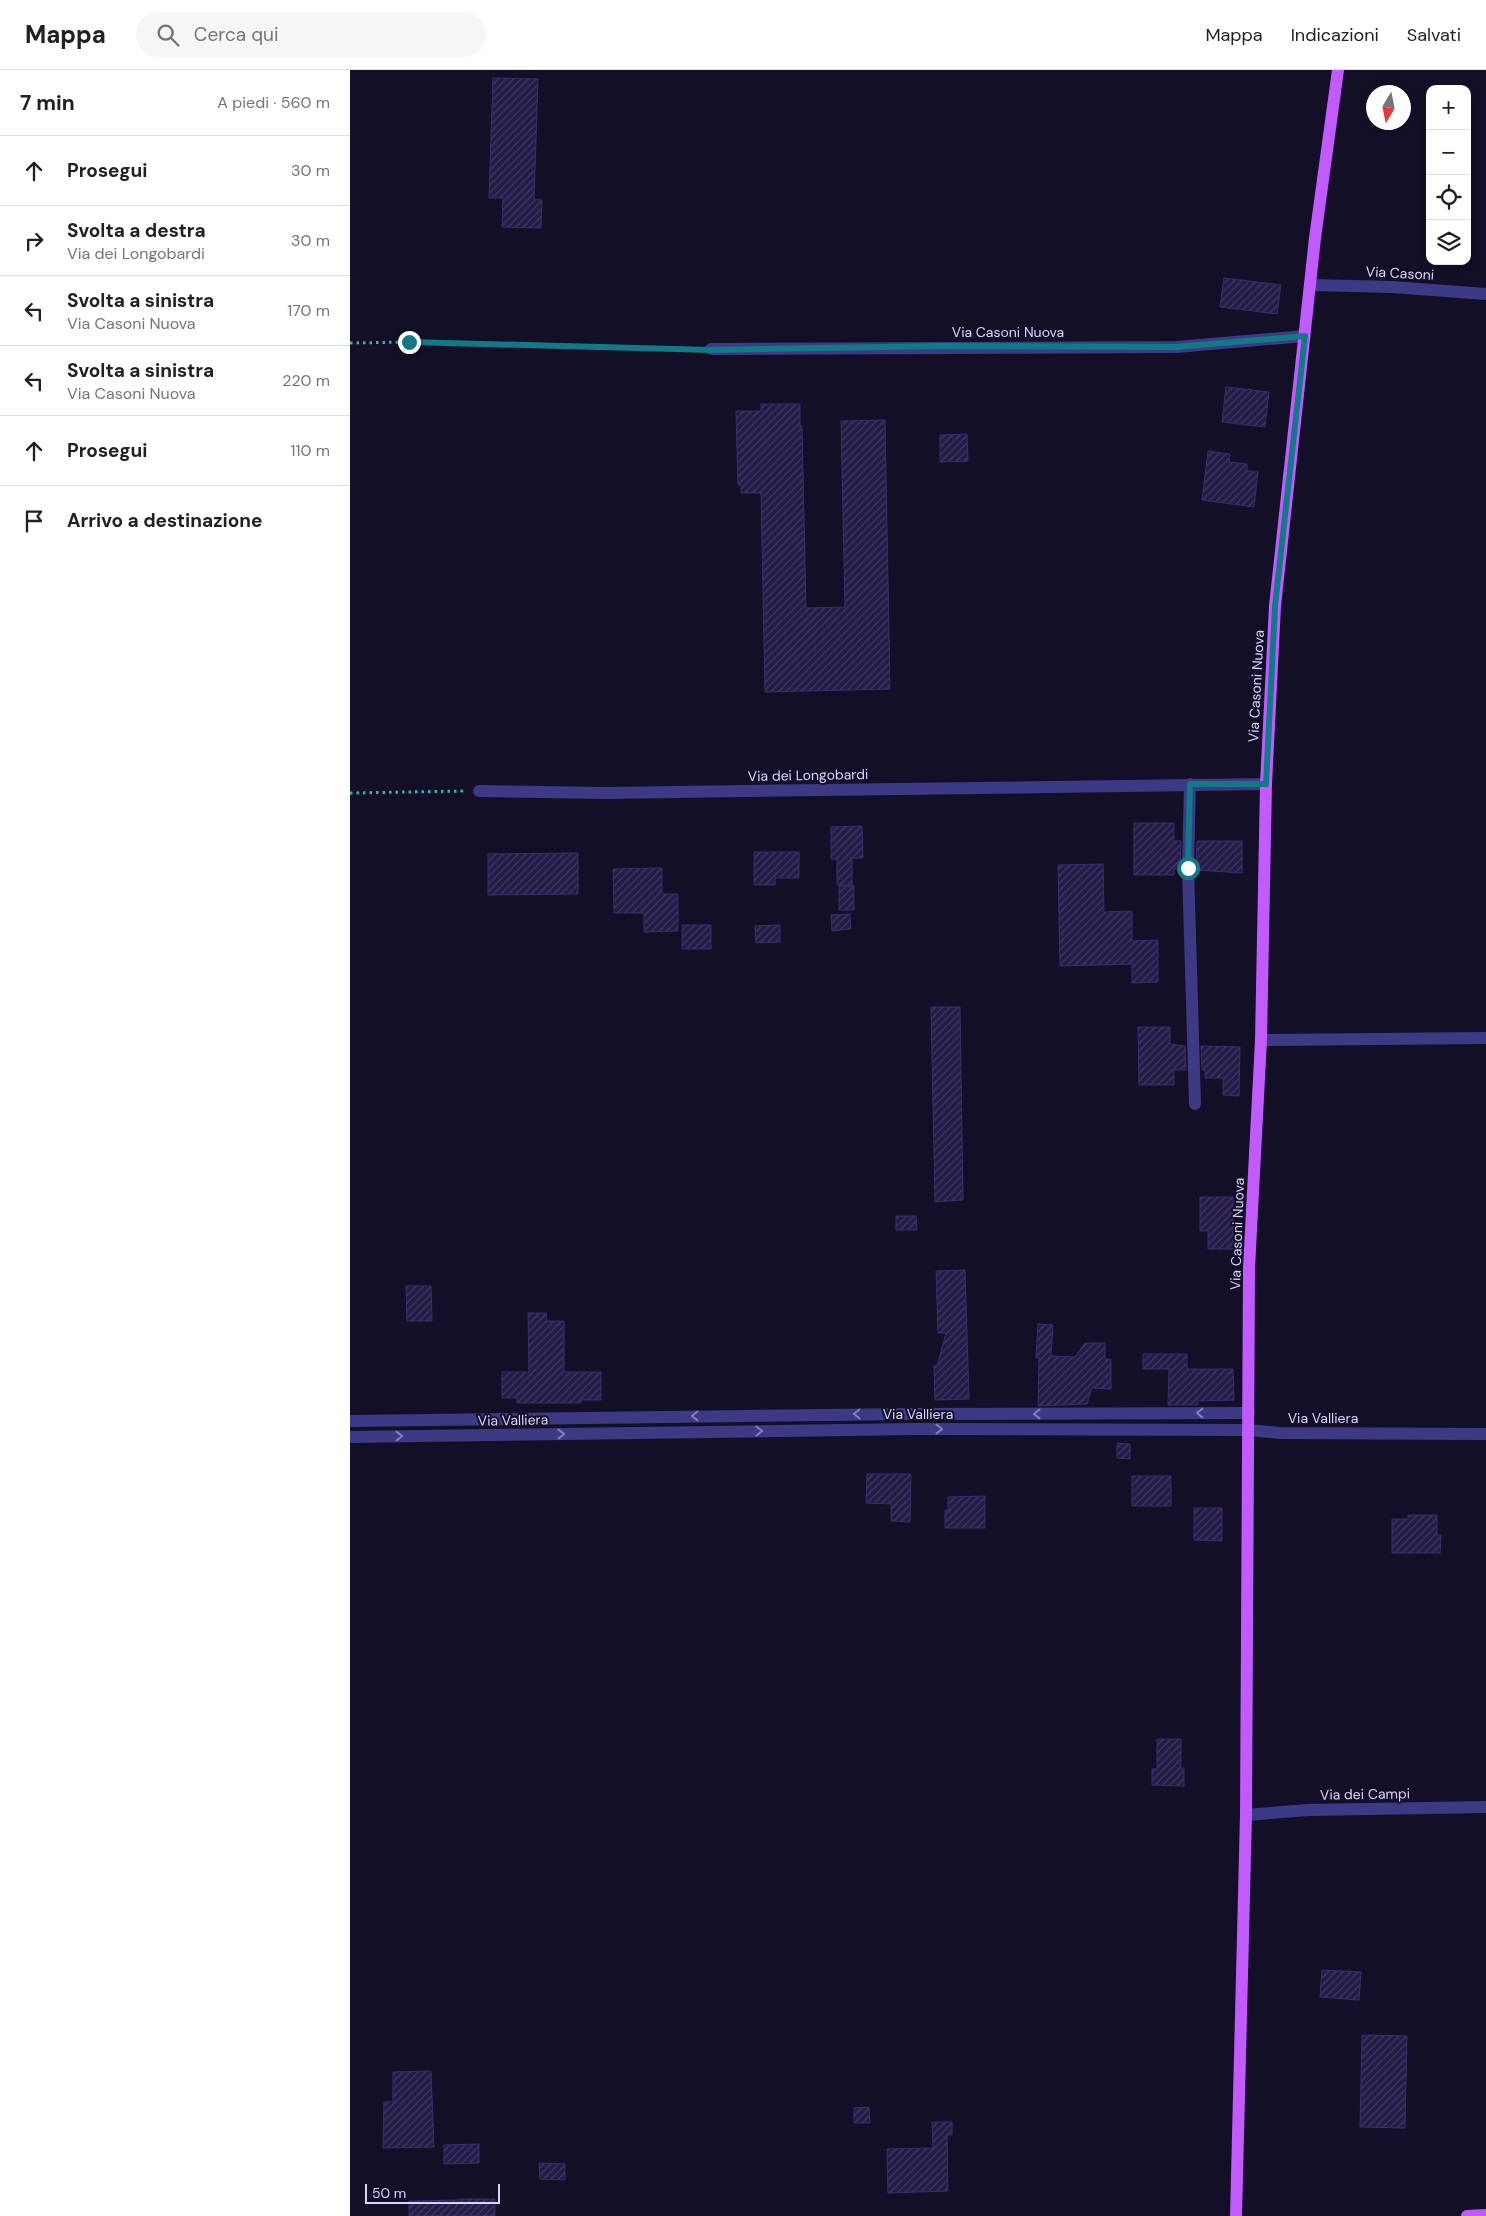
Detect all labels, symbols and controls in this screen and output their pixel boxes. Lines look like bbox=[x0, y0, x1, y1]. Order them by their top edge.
search box bbox=[136, 12, 486, 57]
text: Mappa bbox=[25, 19, 106, 50]
icon: search bbox=[154, 21, 182, 49]
text: Cerca qui bbox=[194, 22, 279, 47]
text: Mappa bbox=[1205, 23, 1263, 47]
text: Indicazioni bbox=[1291, 23, 1379, 47]
text: Salvati bbox=[1407, 23, 1461, 47]
north arrow bbox=[1366, 85, 1411, 130]
map controls bbox=[1426, 85, 1471, 265]
button: + bbox=[1426, 85, 1471, 130]
text: 7 min bbox=[20, 89, 75, 117]
text: A piedi · 560 m bbox=[217, 92, 330, 113]
button: − bbox=[1426, 130, 1471, 175]
icon: ahead bbox=[20, 157, 48, 185]
text: Prosegui bbox=[67, 158, 147, 183]
text: 30 m bbox=[291, 160, 330, 181]
button: locate bbox=[1426, 175, 1471, 220]
text: Svolta a destra bbox=[67, 218, 206, 243]
button: layers bbox=[1426, 220, 1471, 265]
icon: right bbox=[20, 227, 48, 255]
text: 30 m bbox=[291, 230, 330, 251]
text: Via dei Longobardi bbox=[67, 243, 205, 264]
street label: Via Casoni bbox=[1365, 262, 1435, 284]
text: Svolta a sinistra bbox=[67, 288, 214, 313]
icon: left bbox=[20, 297, 48, 325]
text: 170 m bbox=[287, 300, 330, 321]
text: Via Casoni Nuova bbox=[67, 313, 196, 334]
street label: Via Casoni Nuova bbox=[952, 323, 1064, 341]
route end bbox=[398, 331, 421, 354]
text: Svolta a sinistra bbox=[67, 358, 214, 383]
icon: left bbox=[20, 367, 48, 395]
text: 220 m bbox=[282, 370, 330, 391]
text: Via Casoni Nuova bbox=[67, 383, 196, 404]
icon: ahead bbox=[20, 437, 48, 465]
text: Prosegui bbox=[67, 438, 147, 463]
text: 110 m bbox=[291, 440, 330, 461]
icon: arrive bbox=[20, 507, 48, 535]
text: Arrivo a destinazione bbox=[67, 508, 262, 533]
street label: Via Casoni Nuova bbox=[1244, 629, 1268, 743]
street label: Via dei Longobardi bbox=[748, 765, 868, 785]
route start bbox=[1177, 857, 1200, 880]
street label: Via Casoni Nuova bbox=[1226, 1177, 1248, 1291]
street label: Via Valliera bbox=[883, 1405, 953, 1423]
one-way arrow bbox=[1196, 1408, 1204, 1418]
one-way arrow bbox=[853, 1409, 861, 1420]
one-way arrow bbox=[1033, 1409, 1041, 1419]
street label: Via Valliera bbox=[1288, 1409, 1358, 1427]
street label: Via Valliera bbox=[478, 1410, 548, 1430]
one-way arrow bbox=[691, 1411, 699, 1422]
one-way arrow bbox=[935, 1424, 943, 1434]
one-way arrow bbox=[755, 1426, 763, 1436]
one-way arrow bbox=[558, 1429, 565, 1439]
one-way arrow bbox=[395, 1431, 403, 1441]
street label: Via dei Campi bbox=[1320, 1784, 1410, 1804]
scale bar bbox=[365, 2181, 500, 2204]
text: 50 m bbox=[372, 2184, 406, 2202]

